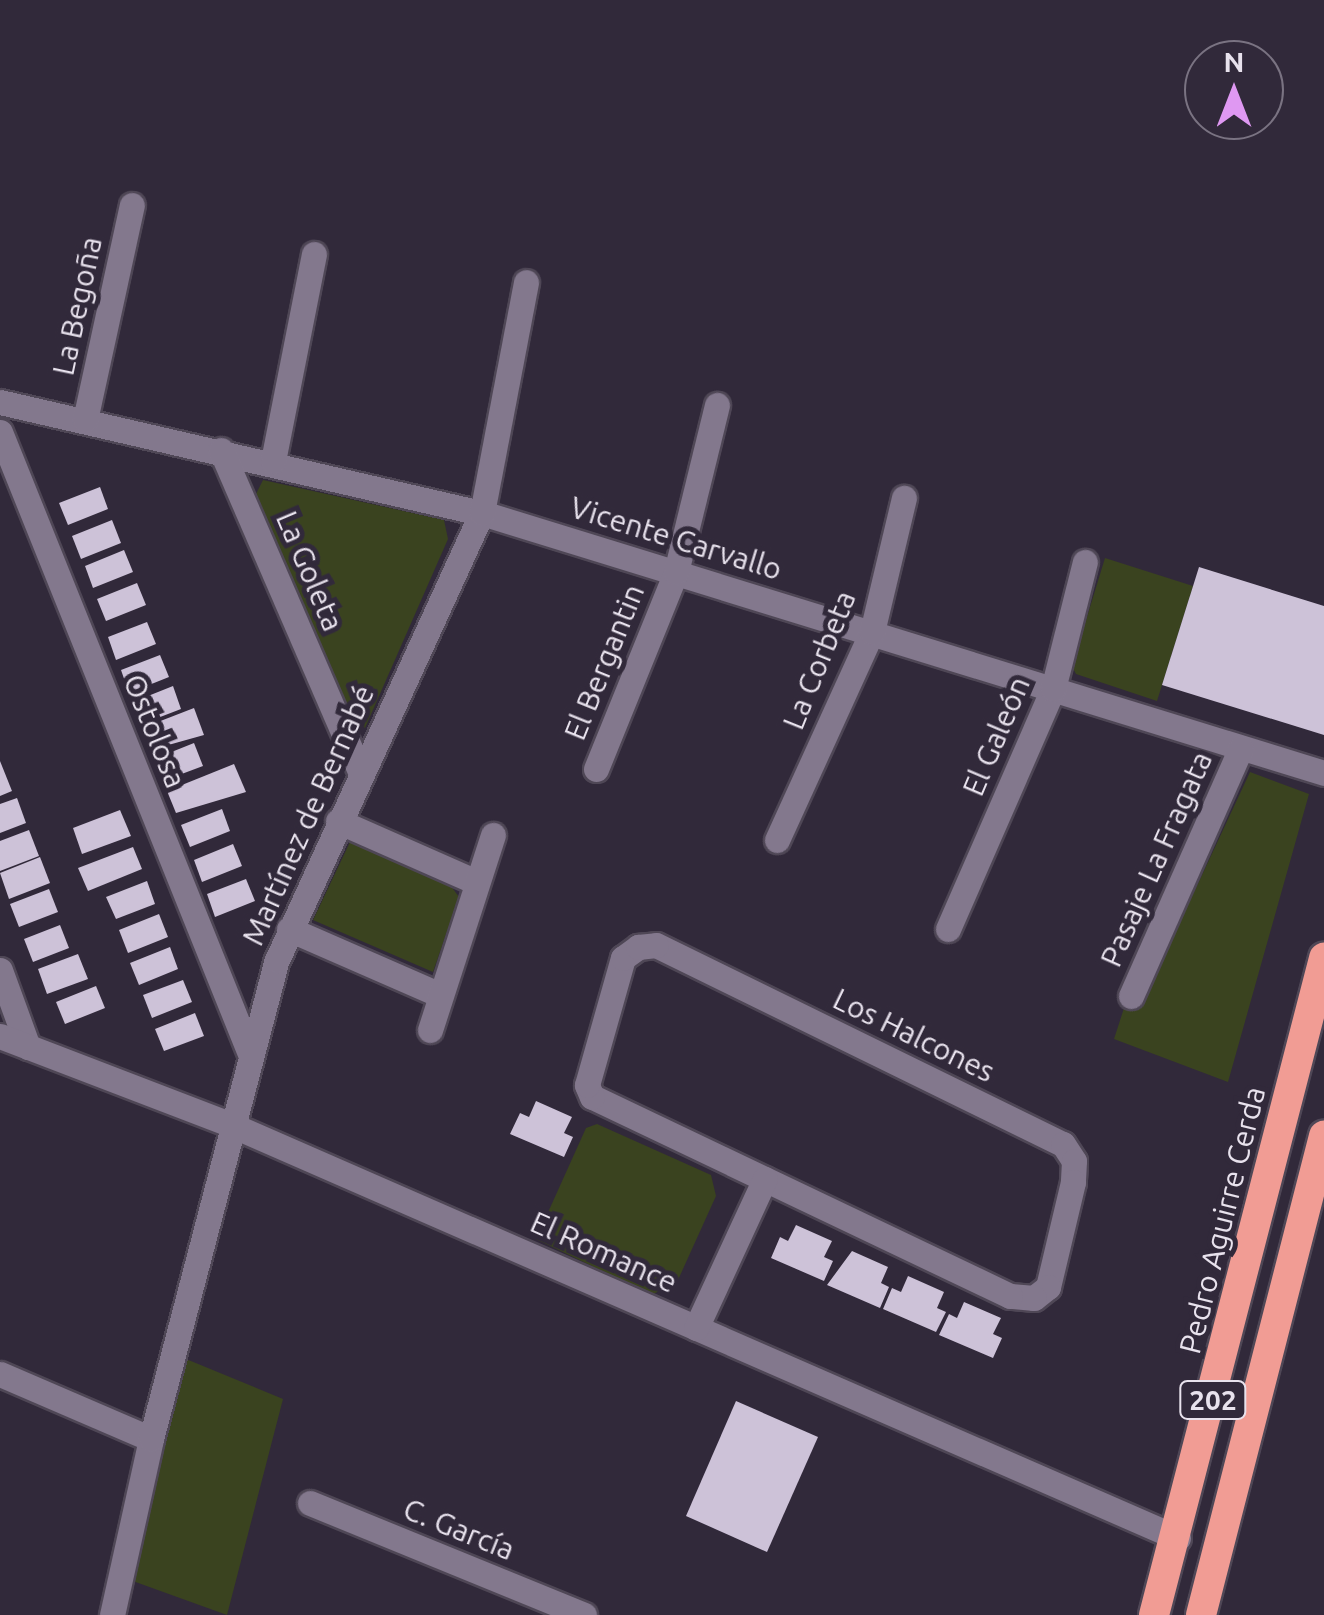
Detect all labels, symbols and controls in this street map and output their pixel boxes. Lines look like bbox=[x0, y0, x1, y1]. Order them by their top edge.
north arrow bbox=[1184, 40, 1284, 140]
text: N bbox=[1224, 46, 1244, 77]
street label: La Begoña bbox=[45, 234, 109, 378]
street label: Vicente Carvallo bbox=[566, 489, 786, 587]
street label: La Goleta bbox=[269, 506, 351, 636]
street label: El Bergantin bbox=[556, 579, 652, 745]
street label: La Corbeta bbox=[775, 586, 863, 734]
street label: Ostolosa bbox=[116, 669, 194, 793]
street label: El Galeón bbox=[955, 671, 1037, 801]
street label: Martínez de Bernabé bbox=[234, 679, 382, 951]
street label: Pasaje La Fragata bbox=[1092, 746, 1220, 972]
street label: Los Halcones bbox=[827, 980, 1001, 1090]
street label: Pedro Aguirre Cerda bbox=[1171, 1083, 1273, 1357]
street label: El Romance bbox=[525, 1204, 683, 1300]
road number: 202 bbox=[1178, 1377, 1248, 1423]
street label: C. García bbox=[398, 1490, 520, 1568]

